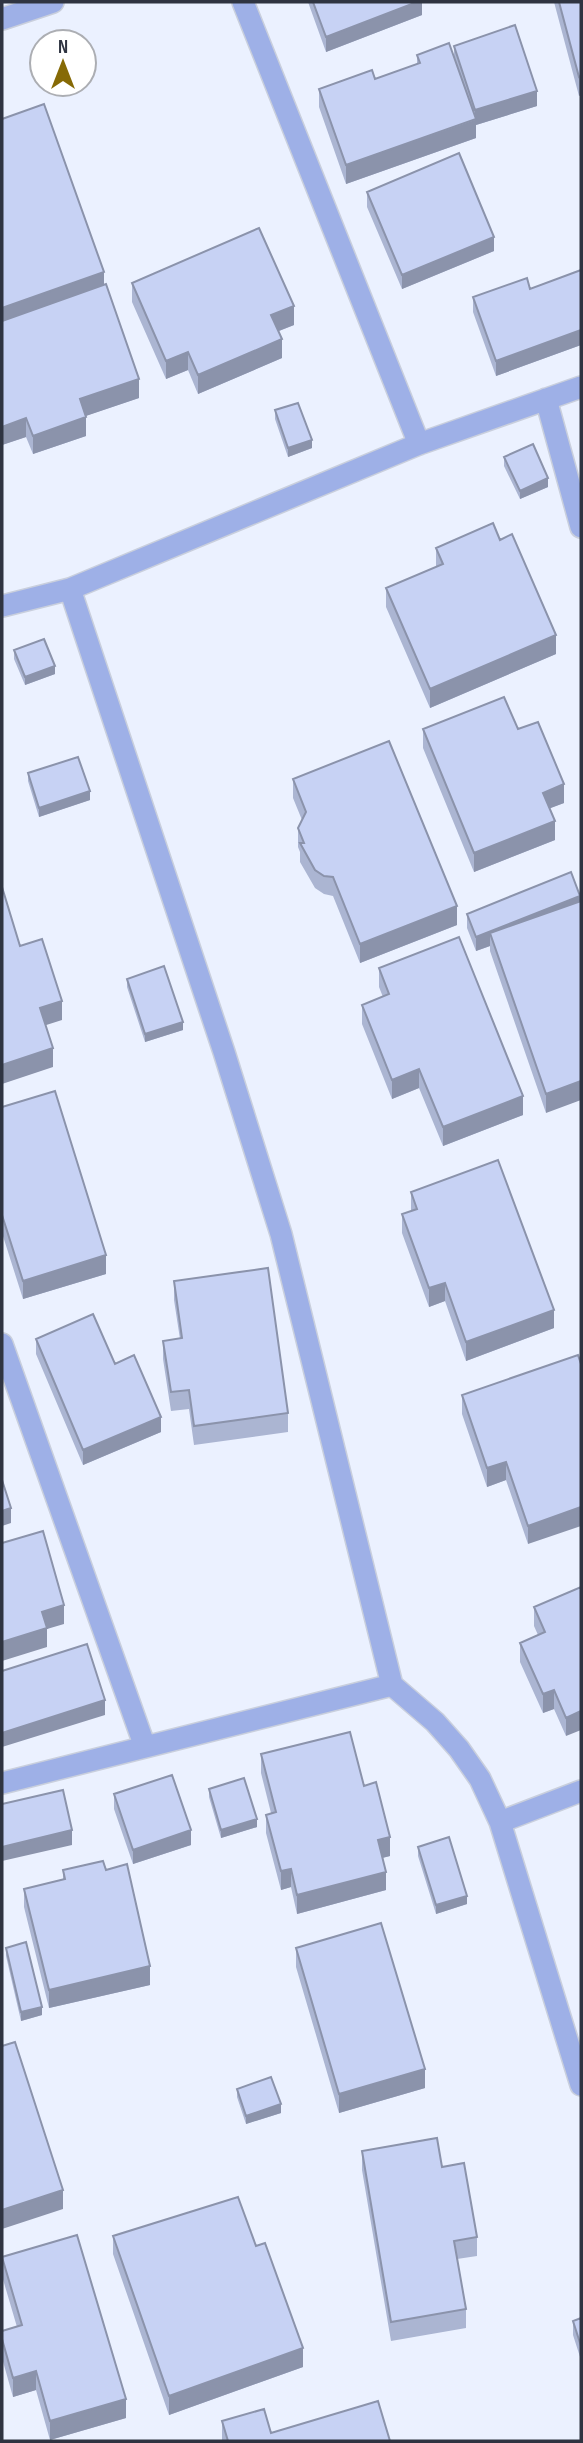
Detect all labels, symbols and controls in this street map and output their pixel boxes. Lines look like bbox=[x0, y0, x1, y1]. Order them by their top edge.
north arrow bbox=[28, 28, 98, 98]
text: N bbox=[58, 36, 68, 59]

